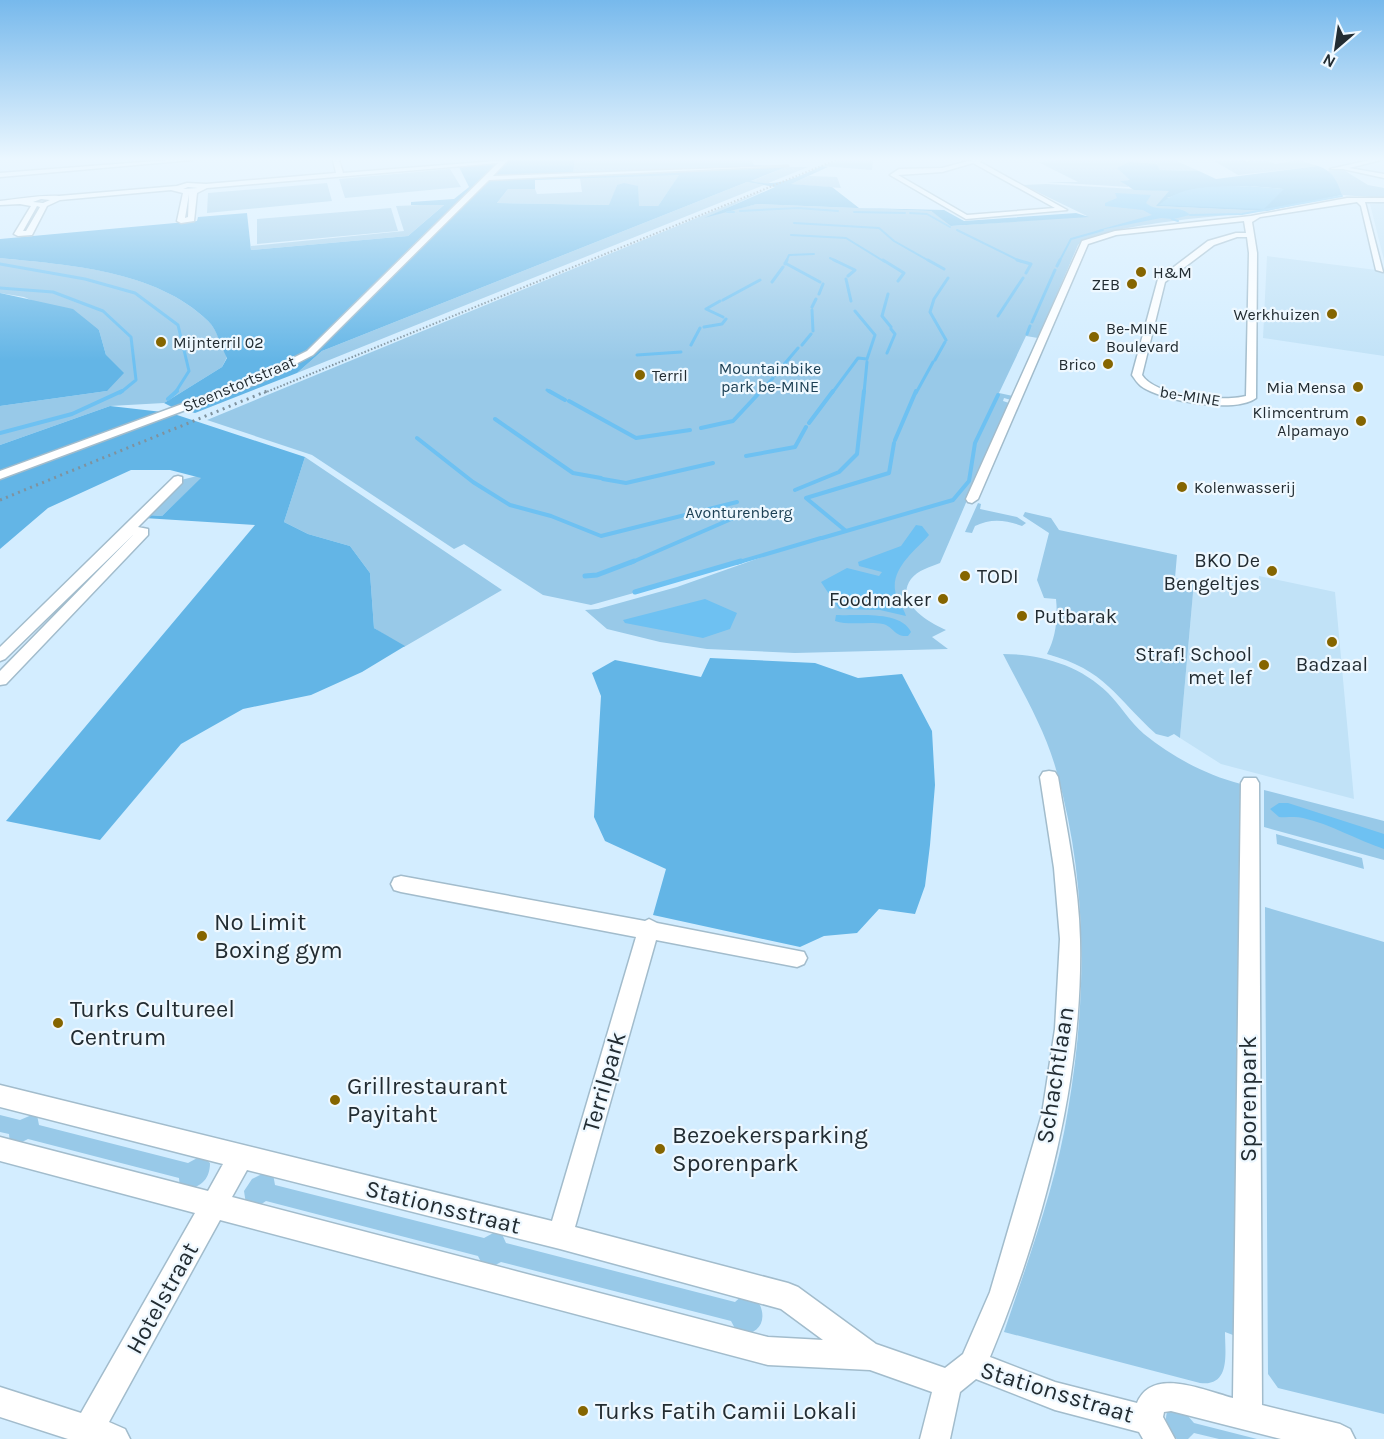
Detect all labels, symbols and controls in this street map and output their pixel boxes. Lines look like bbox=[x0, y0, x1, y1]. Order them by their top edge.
north arrow bbox=[1306, 18, 1366, 78]
text: N bbox=[1319, 50, 1339, 72]
place label: H&M bbox=[1153, 263, 1192, 282]
marker: H&M bbox=[1134, 265, 1148, 279]
place label: ZEB bbox=[1092, 275, 1120, 294]
marker: ZEB bbox=[1125, 277, 1139, 291]
place label: Werkhuizen bbox=[1234, 305, 1320, 324]
marker: Werkhuizen bbox=[1325, 307, 1339, 321]
place label: Be-MINE Boulevard bbox=[1106, 319, 1179, 356]
marker: Be-MINE Boulevard bbox=[1087, 330, 1101, 344]
place label: Mijnterril 02 bbox=[173, 333, 264, 352]
marker: Mijnterril 02 bbox=[154, 335, 168, 349]
street label: Steenstortstraat bbox=[180, 352, 298, 416]
place label: Brico bbox=[1059, 355, 1096, 374]
marker: Brico bbox=[1101, 357, 1115, 371]
park label: Mountainbike park be-MINE bbox=[719, 359, 821, 396]
place label: Terril bbox=[652, 366, 688, 385]
marker: Terril bbox=[633, 368, 647, 382]
place label: Mia Mensa bbox=[1266, 378, 1346, 397]
marker: Mia Mensa bbox=[1351, 380, 1365, 394]
street label: be-MINE bbox=[1158, 382, 1222, 410]
place label: Klimcentrum Alpamayo bbox=[1252, 403, 1349, 440]
marker: Klimcentrum Alpamayo bbox=[1354, 414, 1368, 428]
place label: Kolenwasserij bbox=[1194, 478, 1296, 497]
marker: Kolenwasserij bbox=[1175, 480, 1189, 494]
park label: Avonturenberg bbox=[686, 503, 792, 522]
place label: BKO De Bengeltjes bbox=[1164, 549, 1260, 595]
marker: BKO De Bengeltjes bbox=[1265, 564, 1279, 578]
place label: TODI bbox=[977, 565, 1019, 588]
marker: TODI bbox=[958, 569, 972, 583]
place label: Foodmaker bbox=[829, 588, 932, 611]
marker: Foodmaker bbox=[936, 592, 950, 606]
place label: Putbarak bbox=[1034, 605, 1117, 628]
marker: Putbarak bbox=[1015, 609, 1029, 623]
marker: Badzaal bbox=[1325, 635, 1339, 649]
place label: Straf! School met lef bbox=[1135, 643, 1252, 689]
place label: Badzaal bbox=[1296, 653, 1368, 676]
marker: Straf! School met lef bbox=[1257, 658, 1271, 672]
place label: No Limit Boxing gym bbox=[214, 908, 343, 964]
marker: No Limit Boxing gym bbox=[195, 929, 209, 943]
place label: Turks Cultureel Centrum bbox=[70, 995, 235, 1051]
street label: Schachtlaan bbox=[1030, 1005, 1080, 1145]
marker: Turks Cultureel Centrum bbox=[51, 1016, 65, 1030]
street label: Terrilpark bbox=[576, 1029, 632, 1135]
street label: Sporenpark bbox=[1234, 1036, 1262, 1162]
place label: Grillrestaurant Payitaht bbox=[347, 1072, 508, 1128]
marker: Grillrestaurant Payitaht bbox=[328, 1093, 342, 1107]
place label: Bezoekersparking Sporenpark bbox=[672, 1121, 868, 1177]
marker: Bezoekersparking Sporenpark bbox=[653, 1142, 667, 1156]
street label: Stationsstraat bbox=[363, 1174, 523, 1240]
street label: Hotelstraat bbox=[120, 1237, 204, 1359]
street label: Stationsstraat bbox=[977, 1355, 1137, 1429]
place label: Turks Fatih Camii Lokali bbox=[595, 1397, 857, 1425]
marker: Turks Fatih Camii Lokali bbox=[576, 1404, 590, 1418]

